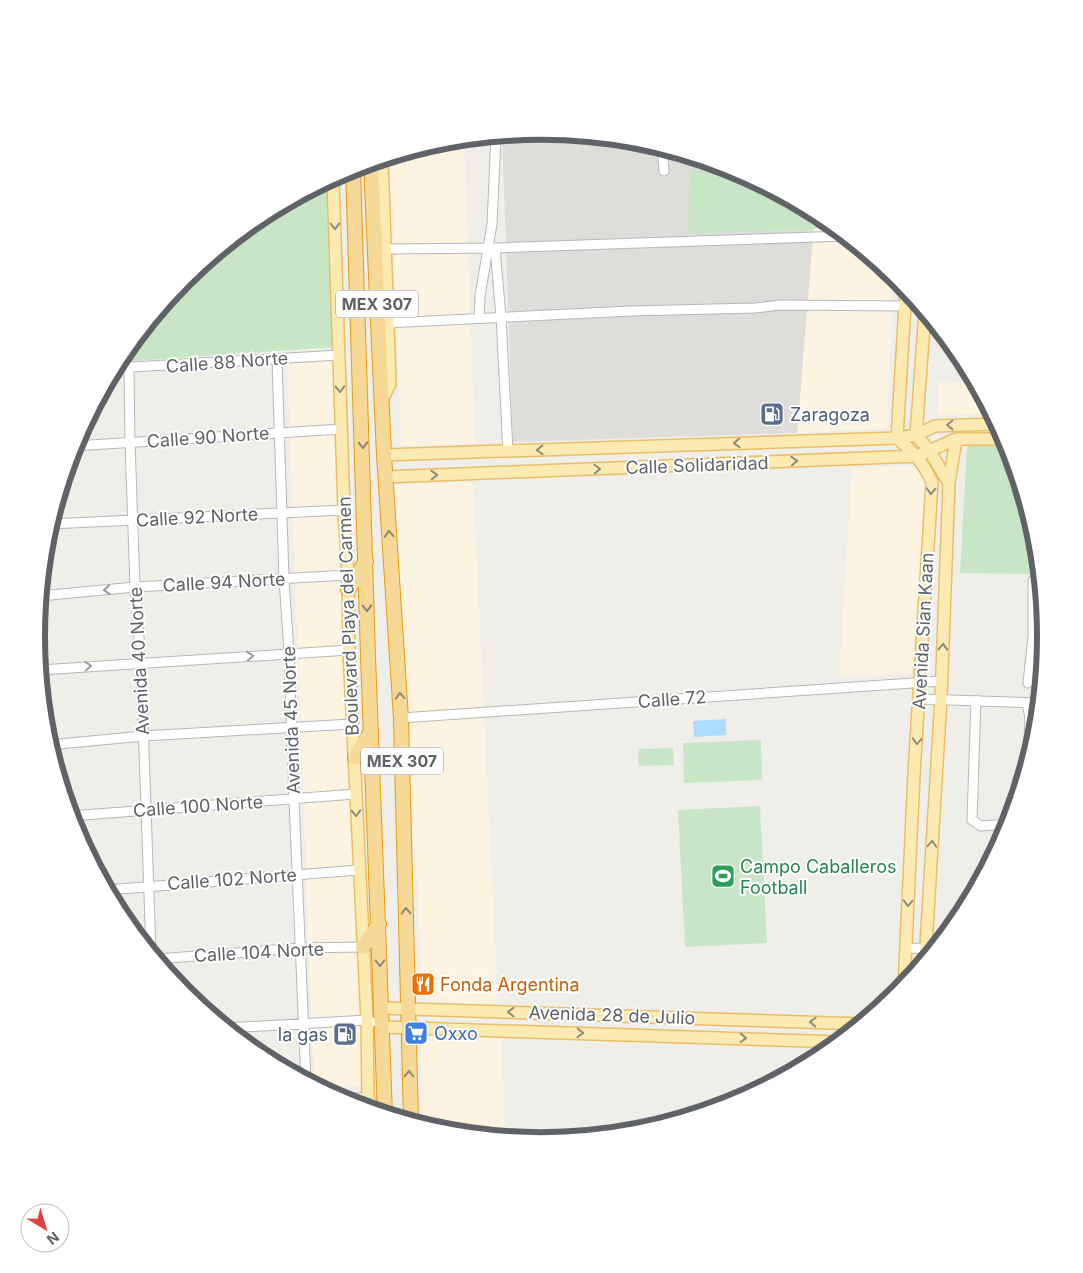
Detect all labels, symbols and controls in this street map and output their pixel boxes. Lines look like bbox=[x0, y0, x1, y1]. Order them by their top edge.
one-way arrow bbox=[330, 223, 340, 231]
road number: MEX 307 bbox=[336, 290, 418, 318]
street label: Calle 88 Norte bbox=[165, 347, 289, 377]
one-way arrow bbox=[335, 386, 345, 393]
fuel station icon: Zaragoza bbox=[759, 401, 785, 427]
place label: Zaragoza bbox=[790, 404, 870, 425]
one-way arrow bbox=[945, 420, 953, 431]
street label: Calle 90 Norte bbox=[146, 422, 270, 452]
one-way arrow bbox=[733, 438, 741, 449]
one-way arrow bbox=[357, 442, 368, 450]
one-way arrow bbox=[536, 444, 544, 455]
street label: Calle Solidaridad bbox=[625, 452, 769, 478]
one-way arrow bbox=[790, 455, 798, 466]
one-way arrow bbox=[593, 463, 601, 474]
one-way arrow bbox=[431, 469, 439, 480]
one-way arrow bbox=[926, 487, 937, 495]
street label: Boulevard Playa del Carmen bbox=[333, 496, 363, 736]
street label: Calle 92 Norte bbox=[135, 503, 259, 531]
one-way arrow bbox=[384, 530, 395, 538]
street label: Avenida Sian Kaan bbox=[908, 552, 938, 710]
street label: Calle 94 Norte bbox=[162, 568, 286, 596]
one-way arrow bbox=[103, 584, 111, 595]
street label: Avenida 40 Norte bbox=[125, 586, 153, 736]
one-way arrow bbox=[362, 604, 372, 612]
one-way arrow bbox=[938, 642, 948, 650]
street label: Avenida 45 Norte bbox=[278, 646, 304, 794]
one-way arrow bbox=[247, 650, 255, 661]
one-way arrow bbox=[84, 661, 92, 672]
street label: Calle 72 bbox=[637, 686, 707, 712]
one-way arrow bbox=[395, 692, 406, 700]
one-way arrow bbox=[911, 737, 922, 745]
road number: MEX 307 bbox=[361, 748, 443, 774]
street label: Calle 100 Norte bbox=[132, 791, 264, 821]
one-way arrow bbox=[351, 810, 361, 818]
one-way arrow bbox=[927, 840, 938, 848]
place label: Campo Caballeros Football bbox=[740, 856, 896, 898]
sports icon: Campo Caballeros Football bbox=[710, 863, 736, 889]
street label: Calle 102 Norte bbox=[166, 864, 298, 894]
one-way arrow bbox=[903, 900, 913, 907]
one-way arrow bbox=[401, 907, 411, 914]
street label: Calle 104 Norte bbox=[193, 938, 325, 966]
one-way arrow bbox=[375, 959, 385, 967]
restaurant icon: Fonda Argentina bbox=[410, 971, 436, 997]
place label: Fonda Argentina bbox=[440, 974, 580, 995]
street label: Avenida 28 de Julio bbox=[528, 1002, 696, 1028]
one-way arrow bbox=[507, 1006, 515, 1017]
one-way arrow bbox=[809, 1017, 817, 1028]
supermarket icon: Oxxo bbox=[403, 1020, 429, 1046]
fuel station icon: la gas bbox=[332, 1021, 358, 1047]
place label: Oxxo bbox=[434, 1023, 478, 1044]
place label: la gas bbox=[278, 1024, 328, 1045]
one-way arrow bbox=[577, 1027, 585, 1038]
one-way arrow bbox=[739, 1033, 747, 1044]
one-way arrow bbox=[404, 1069, 414, 1077]
north arrow bbox=[20, 1203, 70, 1253]
text: N bbox=[44, 1229, 63, 1249]

